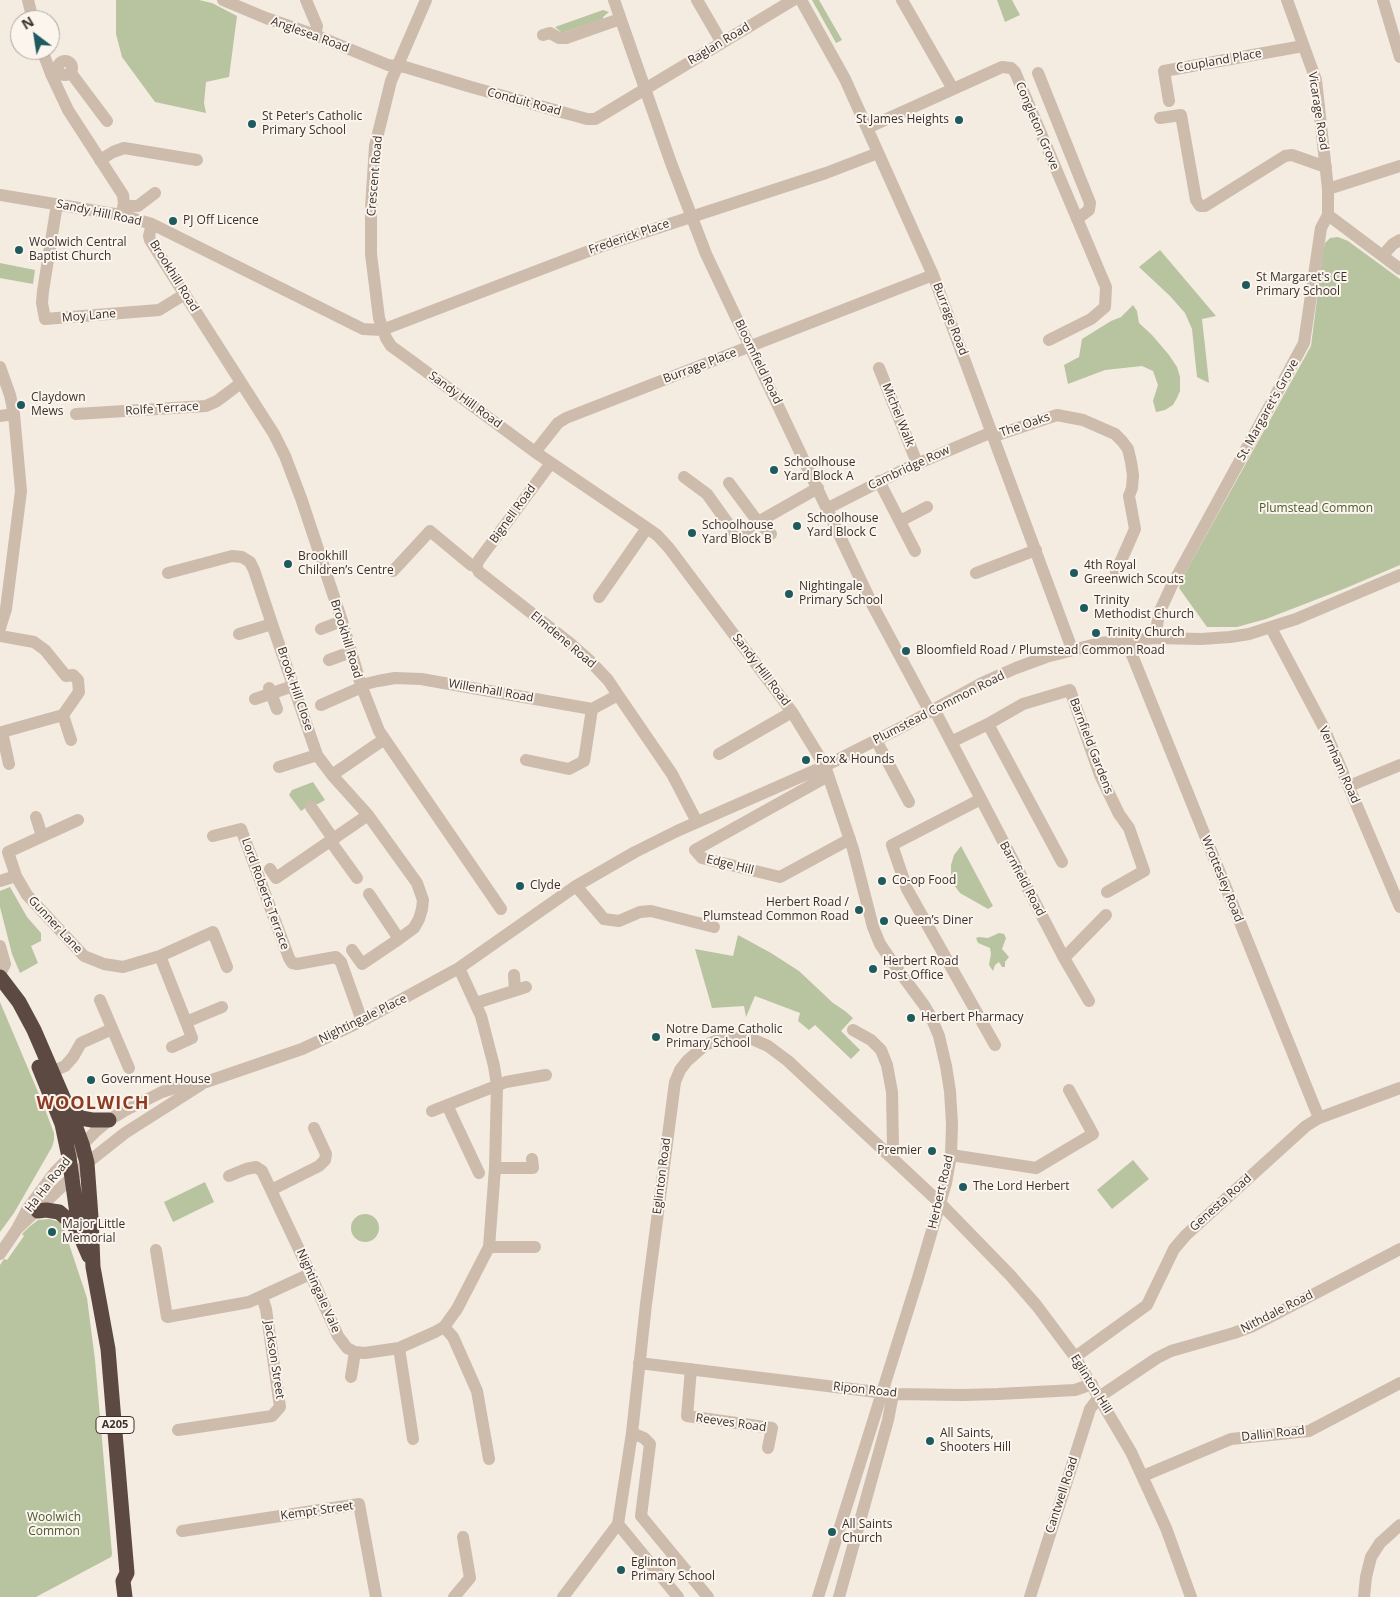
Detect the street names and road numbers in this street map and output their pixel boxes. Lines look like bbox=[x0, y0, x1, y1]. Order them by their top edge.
street label: Anglesea Road bbox=[269, 14, 351, 56]
street label: Raglan Road bbox=[686, 20, 752, 68]
street label: Coupland Place bbox=[1175, 46, 1263, 76]
street label: Vicarage Road bbox=[1305, 71, 1331, 151]
street label: Congleton Grove bbox=[1012, 80, 1062, 172]
street label: Conduit Road bbox=[485, 85, 563, 119]
street label: Crescent Road bbox=[364, 135, 386, 217]
street label: Sandy Hill Road bbox=[55, 197, 143, 229]
street label: Frederick Place bbox=[587, 216, 671, 258]
street label: Brookhill Road bbox=[146, 238, 202, 314]
street label: Burrage Road bbox=[930, 281, 970, 357]
street label: Moy Lane bbox=[61, 306, 117, 326]
street label: Bloomfield Road bbox=[731, 317, 785, 407]
street label: Burrage Place bbox=[661, 345, 739, 387]
street label: St. Margaret's Grove bbox=[1234, 357, 1302, 463]
street label: Sandy Hill Road bbox=[426, 369, 504, 431]
street label: Michel Walk bbox=[879, 381, 917, 449]
street label: Rolfe Terrace bbox=[125, 399, 199, 419]
street label: The Oaks bbox=[998, 410, 1052, 440]
street label: Cambridge Row bbox=[866, 443, 952, 493]
street label: Bignell Road bbox=[487, 482, 539, 546]
street label: Brookhill Road bbox=[327, 598, 365, 680]
street label: Elmdene Road bbox=[527, 609, 599, 671]
street label: Sandy Hill Road bbox=[729, 631, 793, 709]
street label: Brook Hill Close bbox=[274, 645, 316, 733]
street label: Plumstead Common Road bbox=[871, 668, 1007, 748]
street label: Willenhall Road bbox=[447, 676, 535, 706]
street label: Barnfield Gardens bbox=[1066, 696, 1116, 796]
street label: Vernham Road bbox=[1316, 724, 1362, 806]
street label: Wrottesley Road bbox=[1198, 834, 1246, 924]
street label: Lord Roberts Terrace bbox=[238, 836, 292, 952]
street label: Barnfield Road bbox=[996, 839, 1048, 919]
street label: Edge Hill bbox=[705, 852, 755, 878]
street label: Gunner Lane bbox=[25, 894, 85, 956]
street label: Nightingale Place bbox=[317, 991, 409, 1047]
street label: Eglinton Road bbox=[650, 1137, 674, 1215]
street label: Herbert Road bbox=[925, 1154, 957, 1230]
street label: Ha Ha Road bbox=[22, 1155, 74, 1215]
street label: Genesta Road bbox=[1187, 1172, 1255, 1234]
street label: Nightingale Vale bbox=[293, 1247, 343, 1335]
street label: Nithdale Road bbox=[1238, 1288, 1316, 1336]
street label: Jackson Street bbox=[261, 1320, 287, 1400]
street label: Eglinton Hill bbox=[1067, 1352, 1115, 1416]
street label: Ripon Road bbox=[832, 1379, 898, 1401]
street label: Reeves Road bbox=[695, 1411, 767, 1435]
road number: A205 bbox=[96, 1416, 134, 1434]
street label: Dallin Road bbox=[1241, 1424, 1305, 1444]
street label: Cantwell Road bbox=[1043, 1455, 1081, 1535]
street label: Kempt Street bbox=[280, 1499, 354, 1523]

